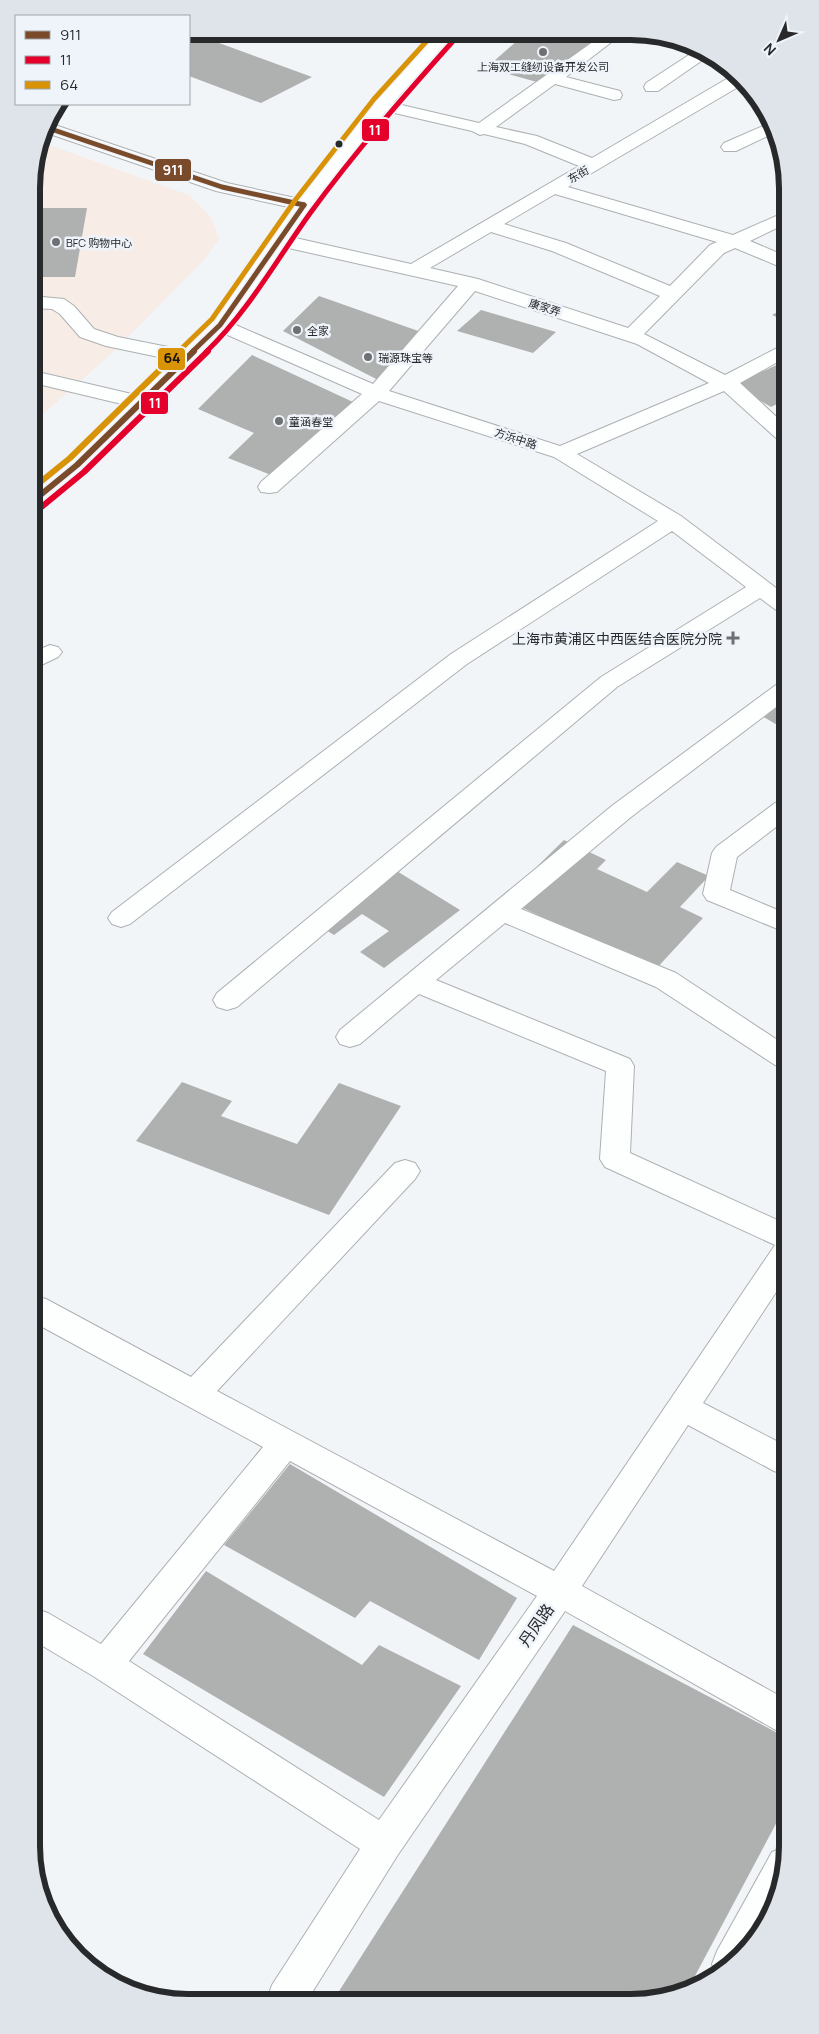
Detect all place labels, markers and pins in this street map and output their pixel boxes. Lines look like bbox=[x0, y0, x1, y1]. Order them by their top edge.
marker: 上海双工缝纫设备开发公司 bbox=[537, 46, 549, 58]
place label: 上海双工缝纫设备开发公司 bbox=[477, 59, 609, 74]
unlabelled marker bbox=[334, 139, 344, 149]
place label: BFC 购物中心 bbox=[66, 235, 132, 250]
marker: BFC 购物中心 bbox=[50, 236, 62, 248]
place label: 全家 bbox=[307, 323, 329, 338]
marker: 全家 bbox=[291, 324, 303, 336]
place label: 瑞源珠宝等 bbox=[378, 350, 433, 365]
marker: 瑞源珠宝等 bbox=[362, 351, 374, 363]
place label: 童涵春堂 bbox=[289, 414, 333, 429]
marker: 童涵春堂 bbox=[273, 415, 285, 427]
place label: 上海市黄浦区中西医结合医院分院 bbox=[512, 629, 722, 648]
marker: 上海市黄浦区中西医结合医院分院 bbox=[726, 631, 740, 645]

